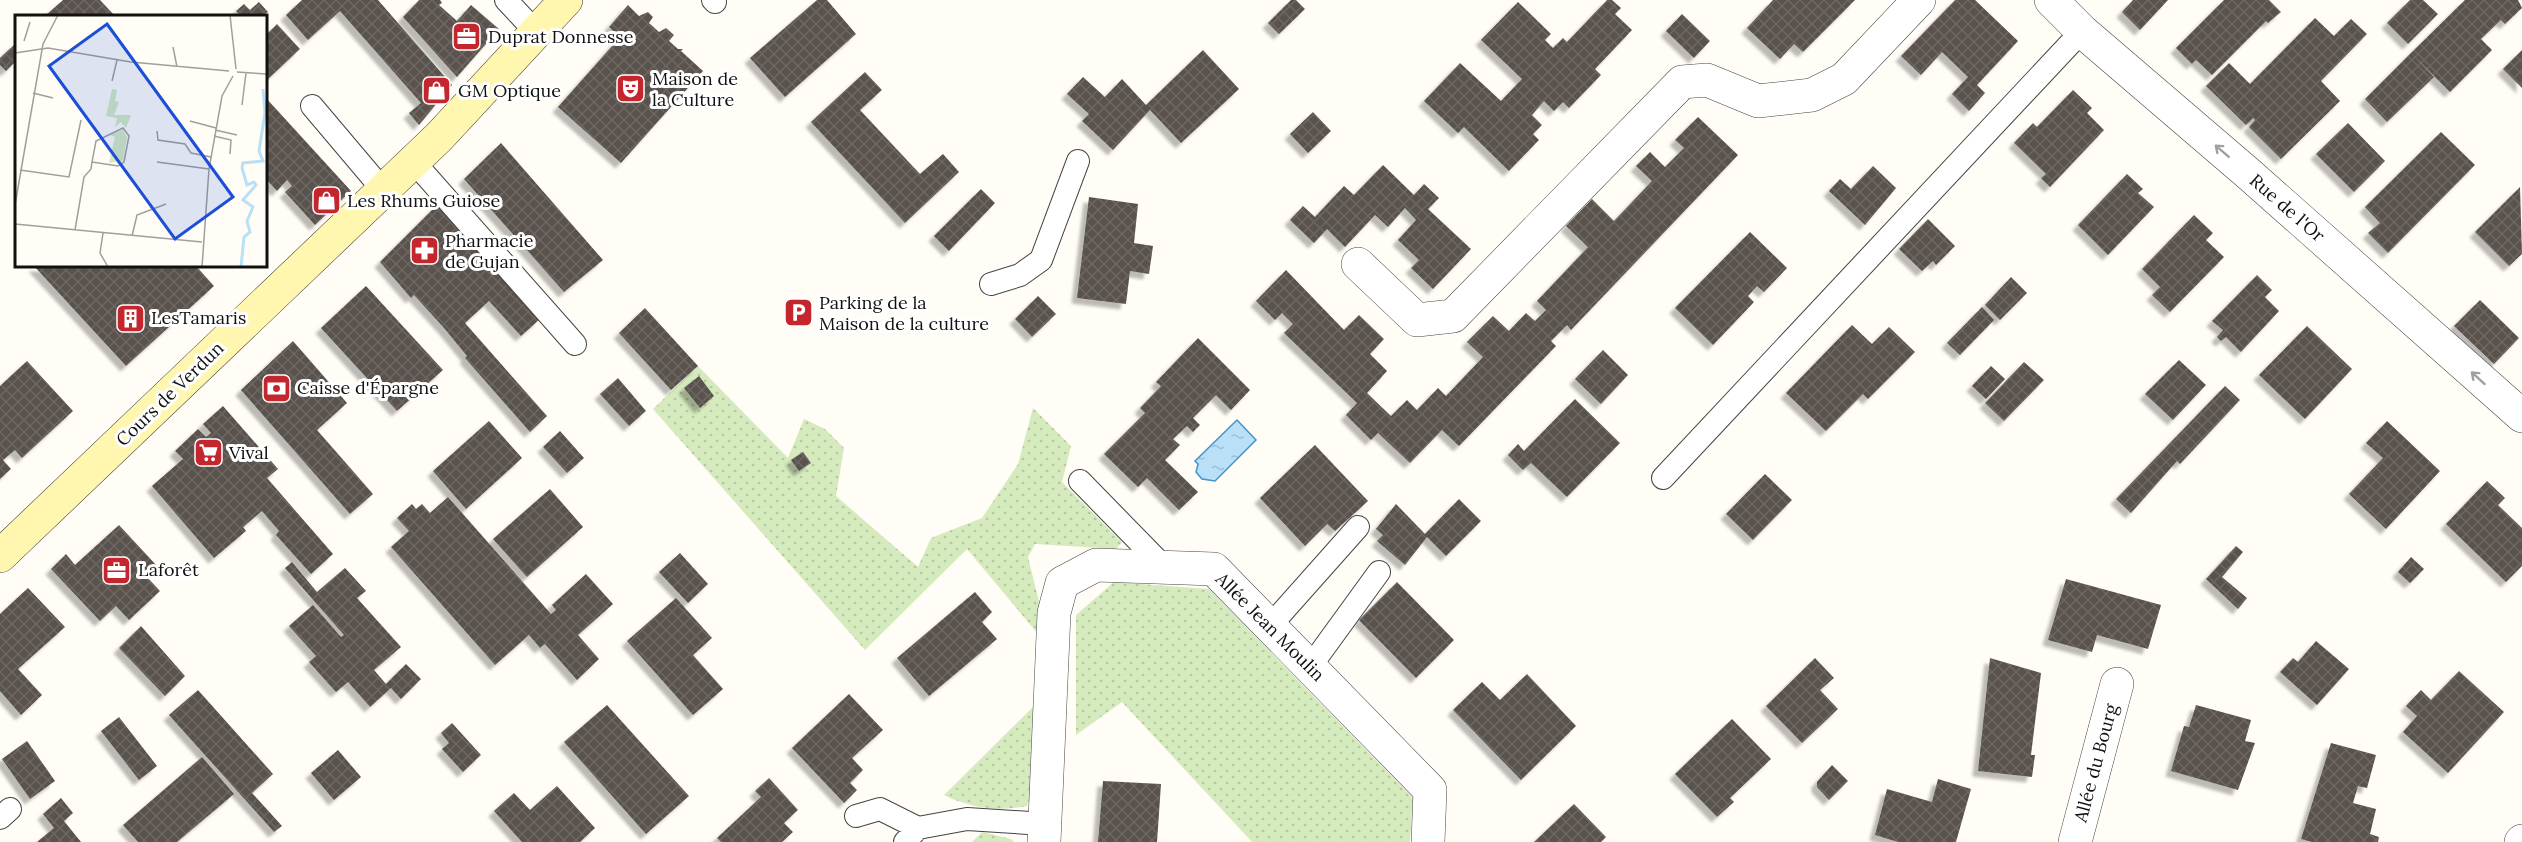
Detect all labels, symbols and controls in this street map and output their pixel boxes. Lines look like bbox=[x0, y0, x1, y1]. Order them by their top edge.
inset map bbox=[15, 15, 267, 267]
office icon: Duprat Donnesse bbox=[451, 21, 483, 53]
place label: Duprat Donnesse bbox=[488, 25, 634, 48]
place label: Maison de la Culture bbox=[652, 67, 738, 111]
theatre icon: Maison de la Culture bbox=[615, 73, 647, 105]
shop icon: GM Optique bbox=[421, 75, 453, 107]
place label: GM Optique bbox=[458, 79, 561, 102]
one-way arrow bbox=[2215, 144, 2230, 158]
street label: Rue de l'Or bbox=[2245, 169, 2330, 247]
shop icon: Les Rhums Guiose bbox=[310, 185, 342, 217]
place label: Les Rhums Guiose bbox=[347, 189, 501, 212]
place label: Pharmacie de Gujan bbox=[445, 229, 534, 273]
pharmacy icon: Pharmacie de Gujan bbox=[408, 235, 440, 267]
place label: Parking de la Maison de la culture bbox=[819, 291, 989, 335]
parking icon: Parking de la Maison de la culture bbox=[782, 297, 814, 329]
building icon: LesTamaris bbox=[114, 302, 146, 334]
place label: LesTamaris bbox=[151, 306, 246, 329]
street label: Cours de Verdun bbox=[111, 336, 228, 451]
one-way arrow bbox=[2471, 371, 2486, 385]
bank icon: Caisse d'Épargne bbox=[260, 372, 292, 404]
place label: Caisse d'Épargne bbox=[297, 376, 439, 399]
supermarket icon: Vival bbox=[192, 437, 224, 469]
place label: Vival bbox=[228, 441, 269, 464]
office icon: Laforêt bbox=[101, 554, 133, 586]
place label: Laforêt bbox=[138, 558, 199, 581]
street label: Allée Jean Moulin bbox=[1210, 567, 1330, 686]
street label: Allée du Bourg bbox=[2068, 700, 2123, 826]

